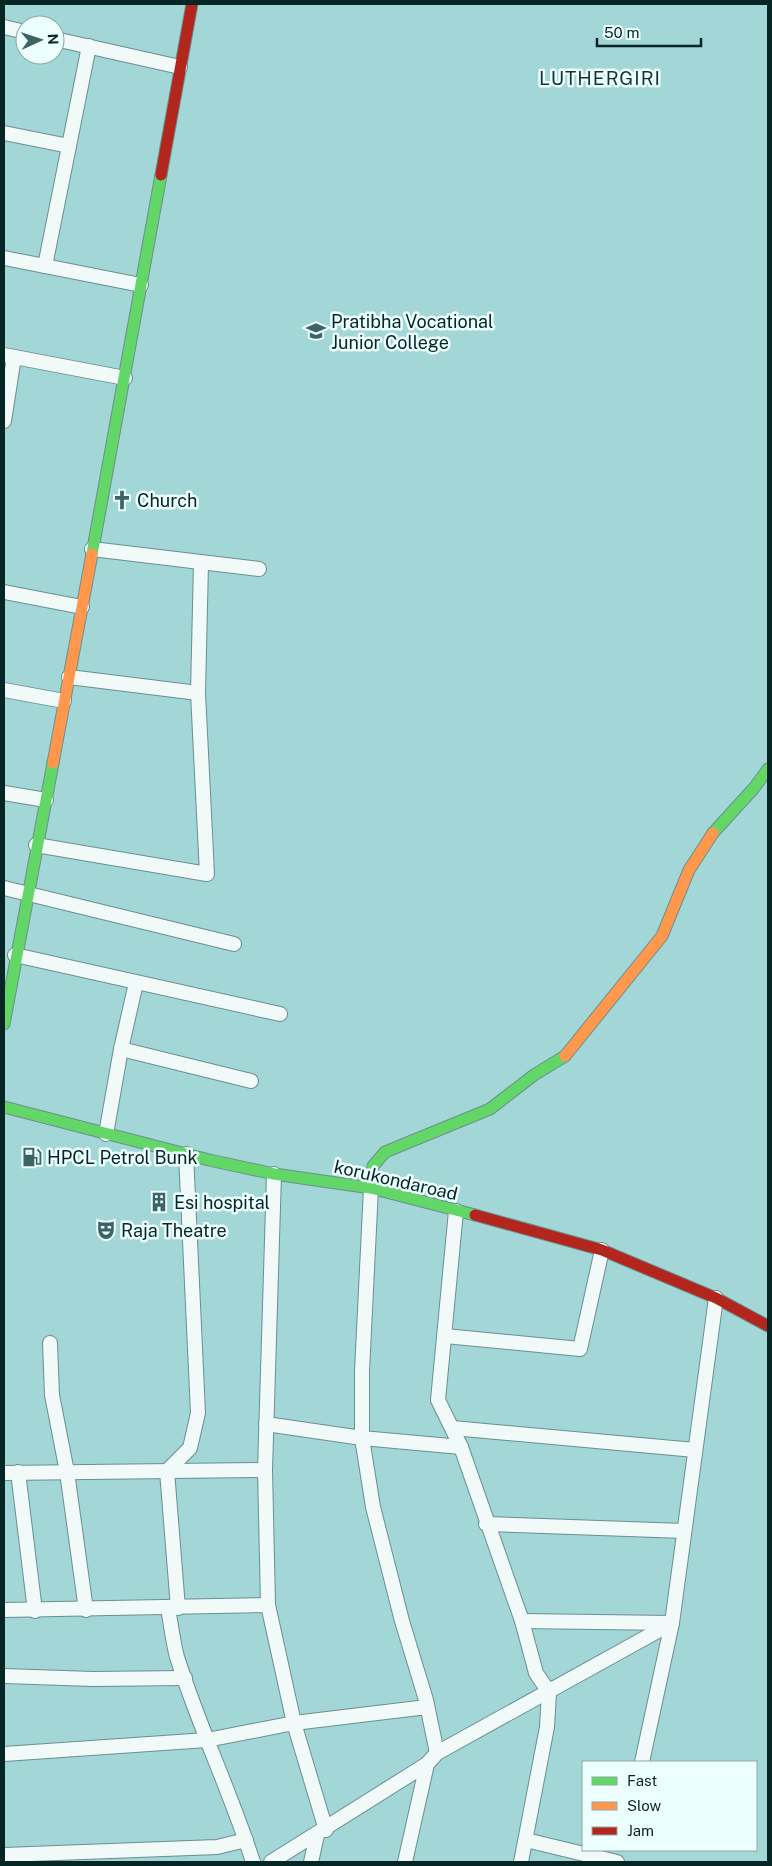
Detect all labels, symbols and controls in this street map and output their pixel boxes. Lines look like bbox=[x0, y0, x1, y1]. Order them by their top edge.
north arrow bbox=[15, 15, 65, 65]
scale bar bbox=[597, 15, 701, 47]
text: 50 m bbox=[604, 24, 639, 41]
text: N bbox=[45, 33, 61, 45]
district label: LUTHERGIRI bbox=[539, 67, 661, 89]
place label: Pratibha Vocational Junior College bbox=[331, 311, 493, 353]
school or university icon: Pratibha Vocational Junior College bbox=[305, 320, 327, 342]
church icon: Church bbox=[111, 489, 133, 511]
place label: Church bbox=[137, 490, 197, 511]
fuel station icon: HPCL Petrol Bunk bbox=[21, 1146, 43, 1168]
place label: HPCL Petrol Bunk bbox=[47, 1147, 198, 1168]
street label: korukondaroad bbox=[332, 1156, 460, 1204]
building icon: Esi hospital bbox=[148, 1191, 170, 1213]
place label: Esi hospital bbox=[174, 1192, 270, 1213]
theatre icon: Raja Theatre bbox=[95, 1219, 117, 1241]
place label: Raja Theatre bbox=[121, 1220, 227, 1241]
legend bbox=[582, 1761, 757, 1851]
text: Fast bbox=[627, 1772, 657, 1789]
text: Slow bbox=[627, 1797, 662, 1814]
text: Jam bbox=[627, 1822, 654, 1839]

